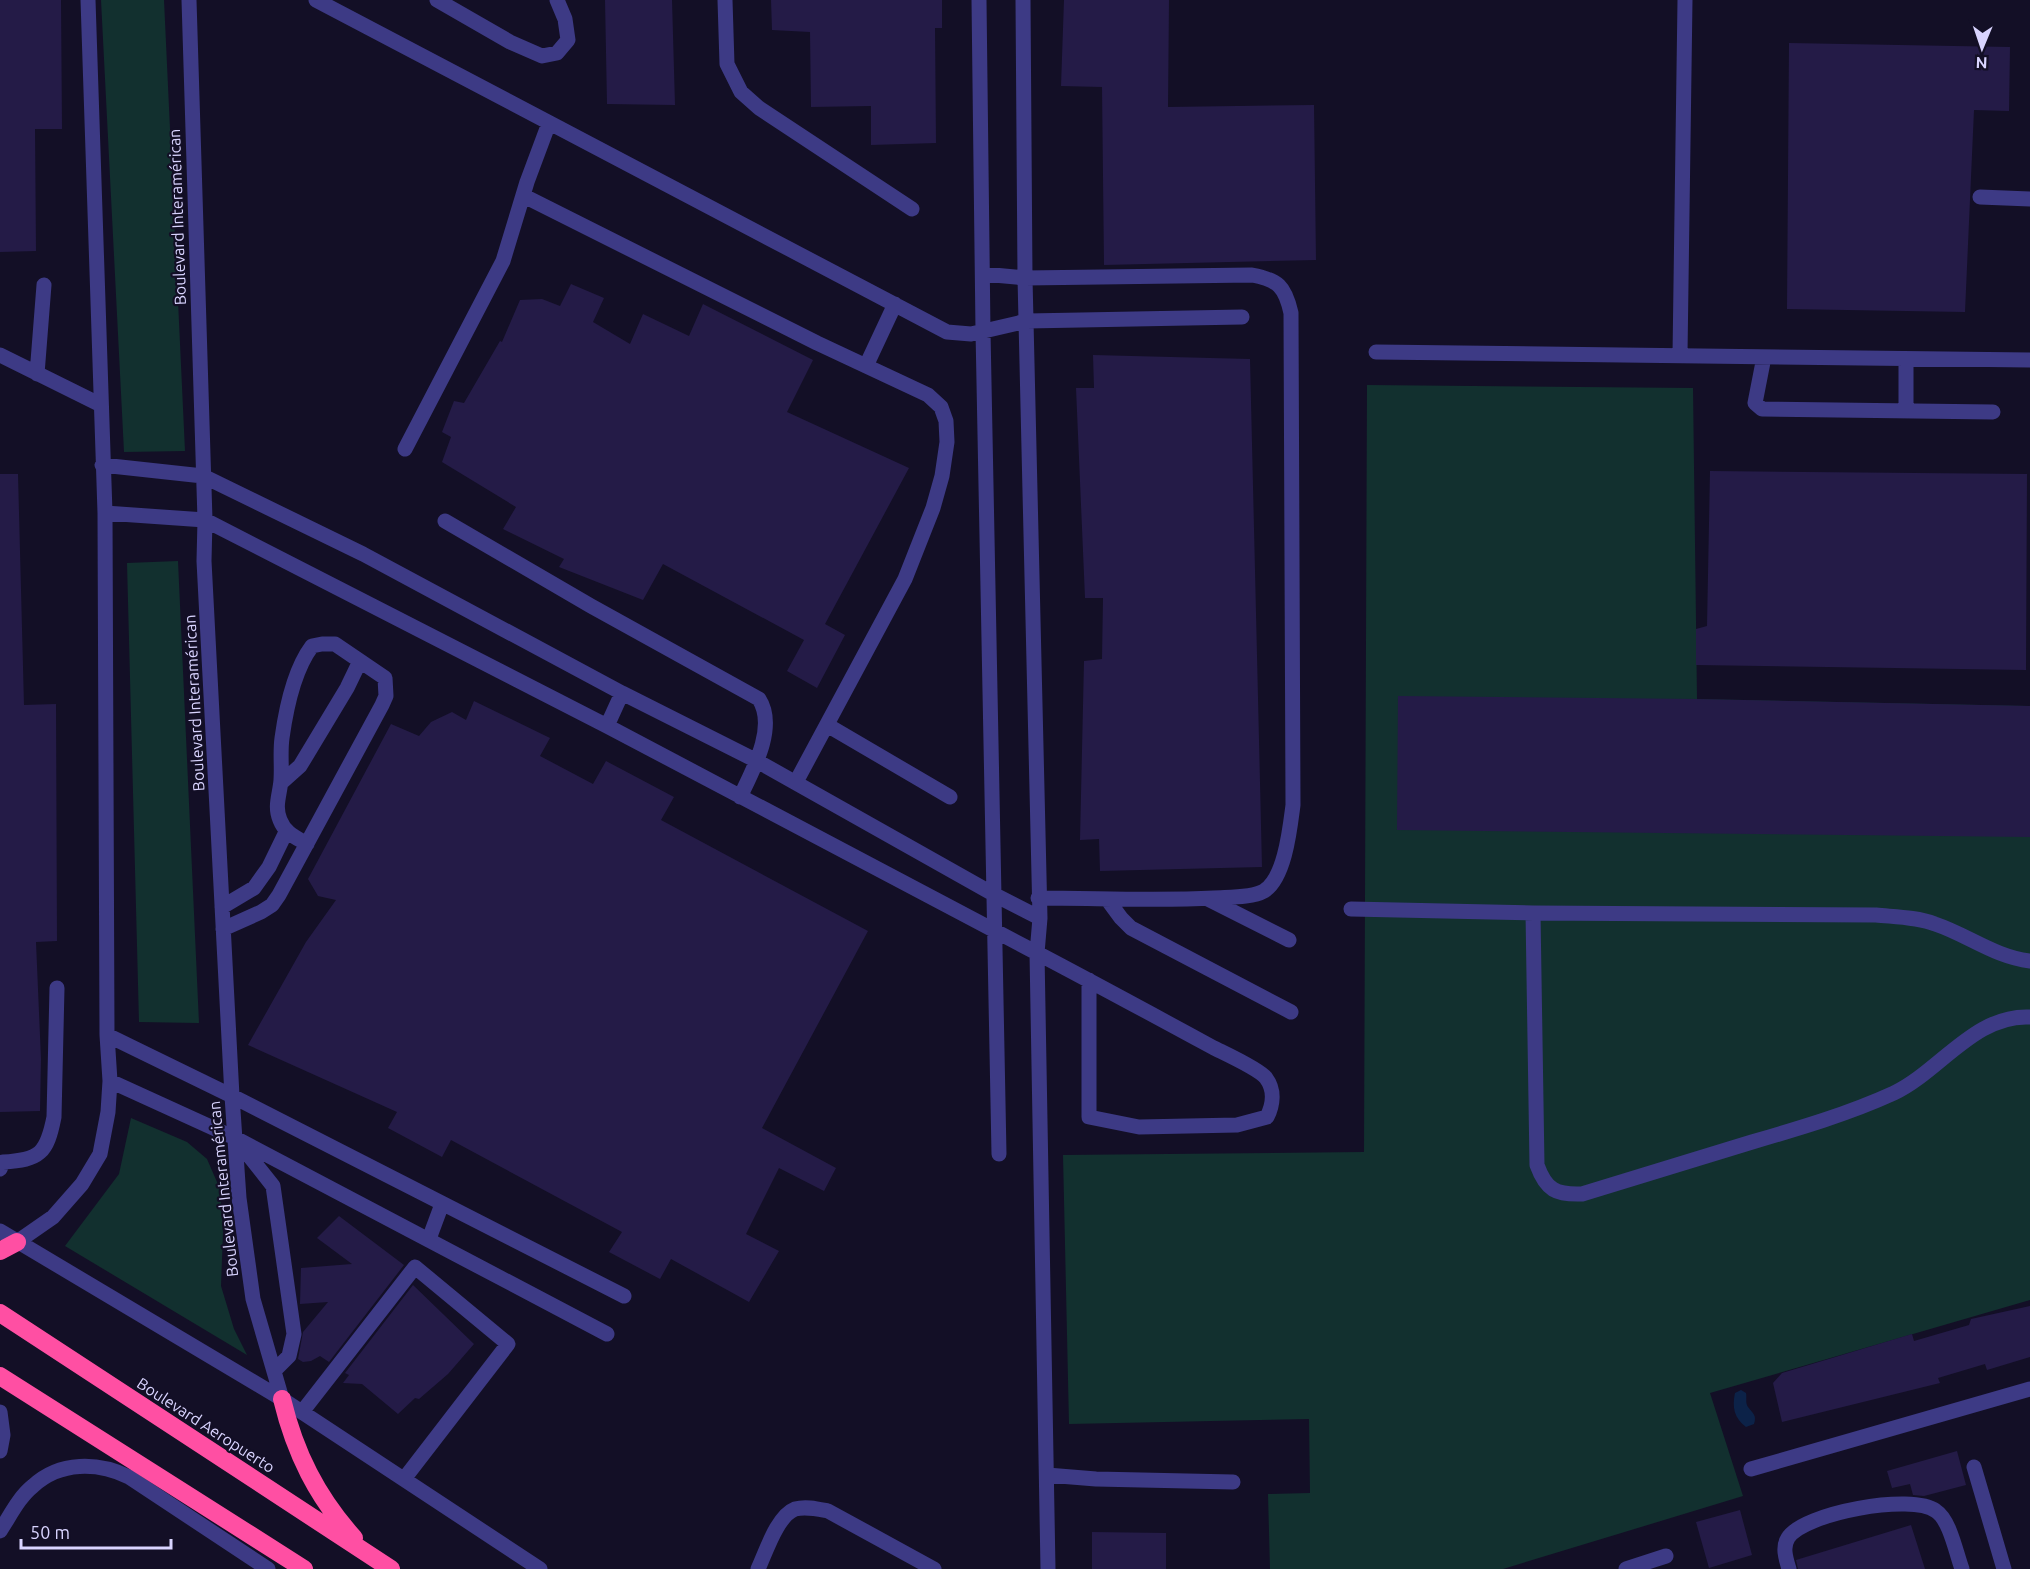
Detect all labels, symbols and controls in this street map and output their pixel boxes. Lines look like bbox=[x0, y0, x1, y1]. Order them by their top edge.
north arrow bbox=[1952, 18, 2012, 78]
text: N bbox=[1975, 54, 1988, 72]
street label: Boulevard Interamérican bbox=[165, 128, 189, 306]
street label: Boulevard Interamérican bbox=[180, 614, 208, 792]
street label: Boulevard Interamérican bbox=[205, 1100, 241, 1278]
street label: Boulevard Aeropuerto bbox=[134, 1374, 278, 1476]
scale bar bbox=[21, 1512, 171, 1550]
text: 50 m bbox=[30, 1522, 70, 1542]

